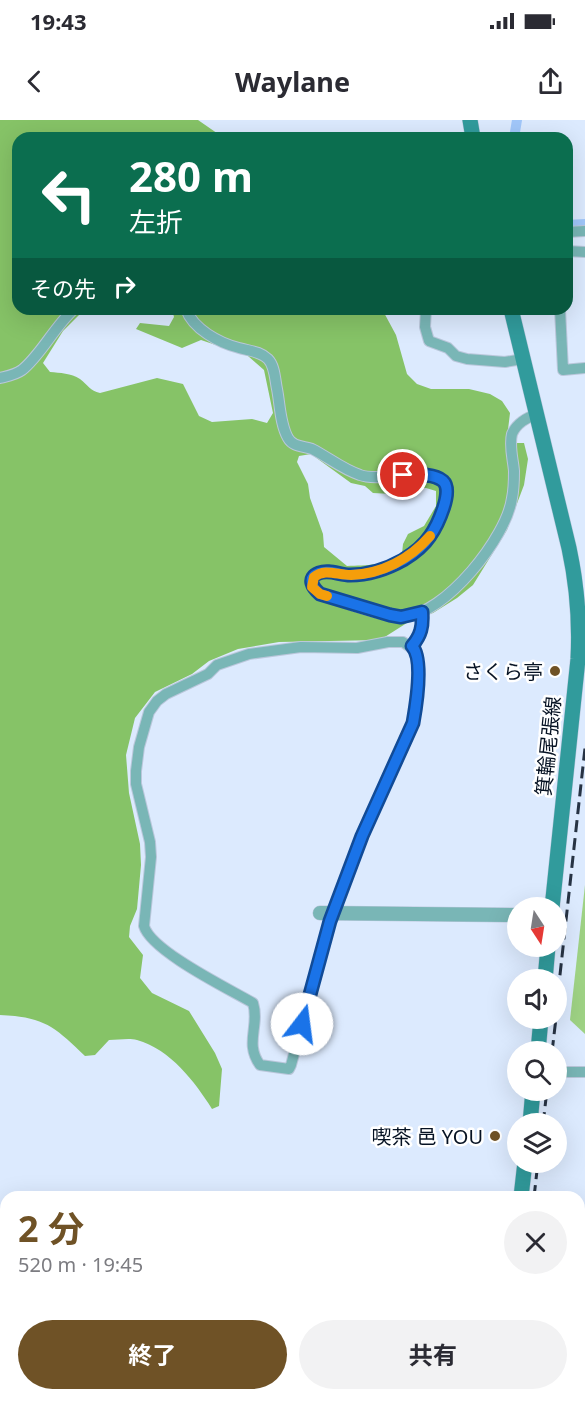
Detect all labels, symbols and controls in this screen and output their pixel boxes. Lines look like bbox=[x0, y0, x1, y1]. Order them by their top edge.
text: 19:43 bbox=[30, 6, 87, 36]
text: Waylane bbox=[235, 63, 350, 100]
icon: back bbox=[18, 65, 51, 98]
icon: share bbox=[534, 65, 567, 98]
text: 280 m bbox=[129, 147, 253, 204]
icon: left bbox=[30, 156, 108, 234]
text: 左折 bbox=[129, 203, 183, 240]
icon: right bbox=[108, 270, 141, 303]
text: その先 bbox=[30, 273, 96, 303]
pin bbox=[377, 449, 428, 500]
icon: arrive bbox=[386, 458, 419, 491]
place label: さくら亭 bbox=[463, 658, 543, 685]
marker: さくら亭 bbox=[548, 664, 562, 678]
street label: 箕輪尾張線 bbox=[529, 695, 567, 797]
north arrow bbox=[507, 897, 567, 957]
map controls bbox=[507, 897, 567, 1173]
button: sound bbox=[507, 969, 567, 1029]
position arrow bbox=[270, 992, 334, 1056]
button: search bbox=[507, 1041, 567, 1101]
button: layers bbox=[507, 1113, 567, 1173]
place label: 喫茶 邑 YOU bbox=[371, 1123, 483, 1150]
marker: 喫茶 邑 YOU bbox=[488, 1129, 502, 1143]
text: 2 分 bbox=[18, 1204, 84, 1253]
button: close bbox=[504, 1211, 567, 1274]
text: 520 m · 19:45 bbox=[18, 1251, 143, 1278]
button: 終了 bbox=[18, 1320, 287, 1389]
button: 共有 bbox=[299, 1320, 567, 1389]

